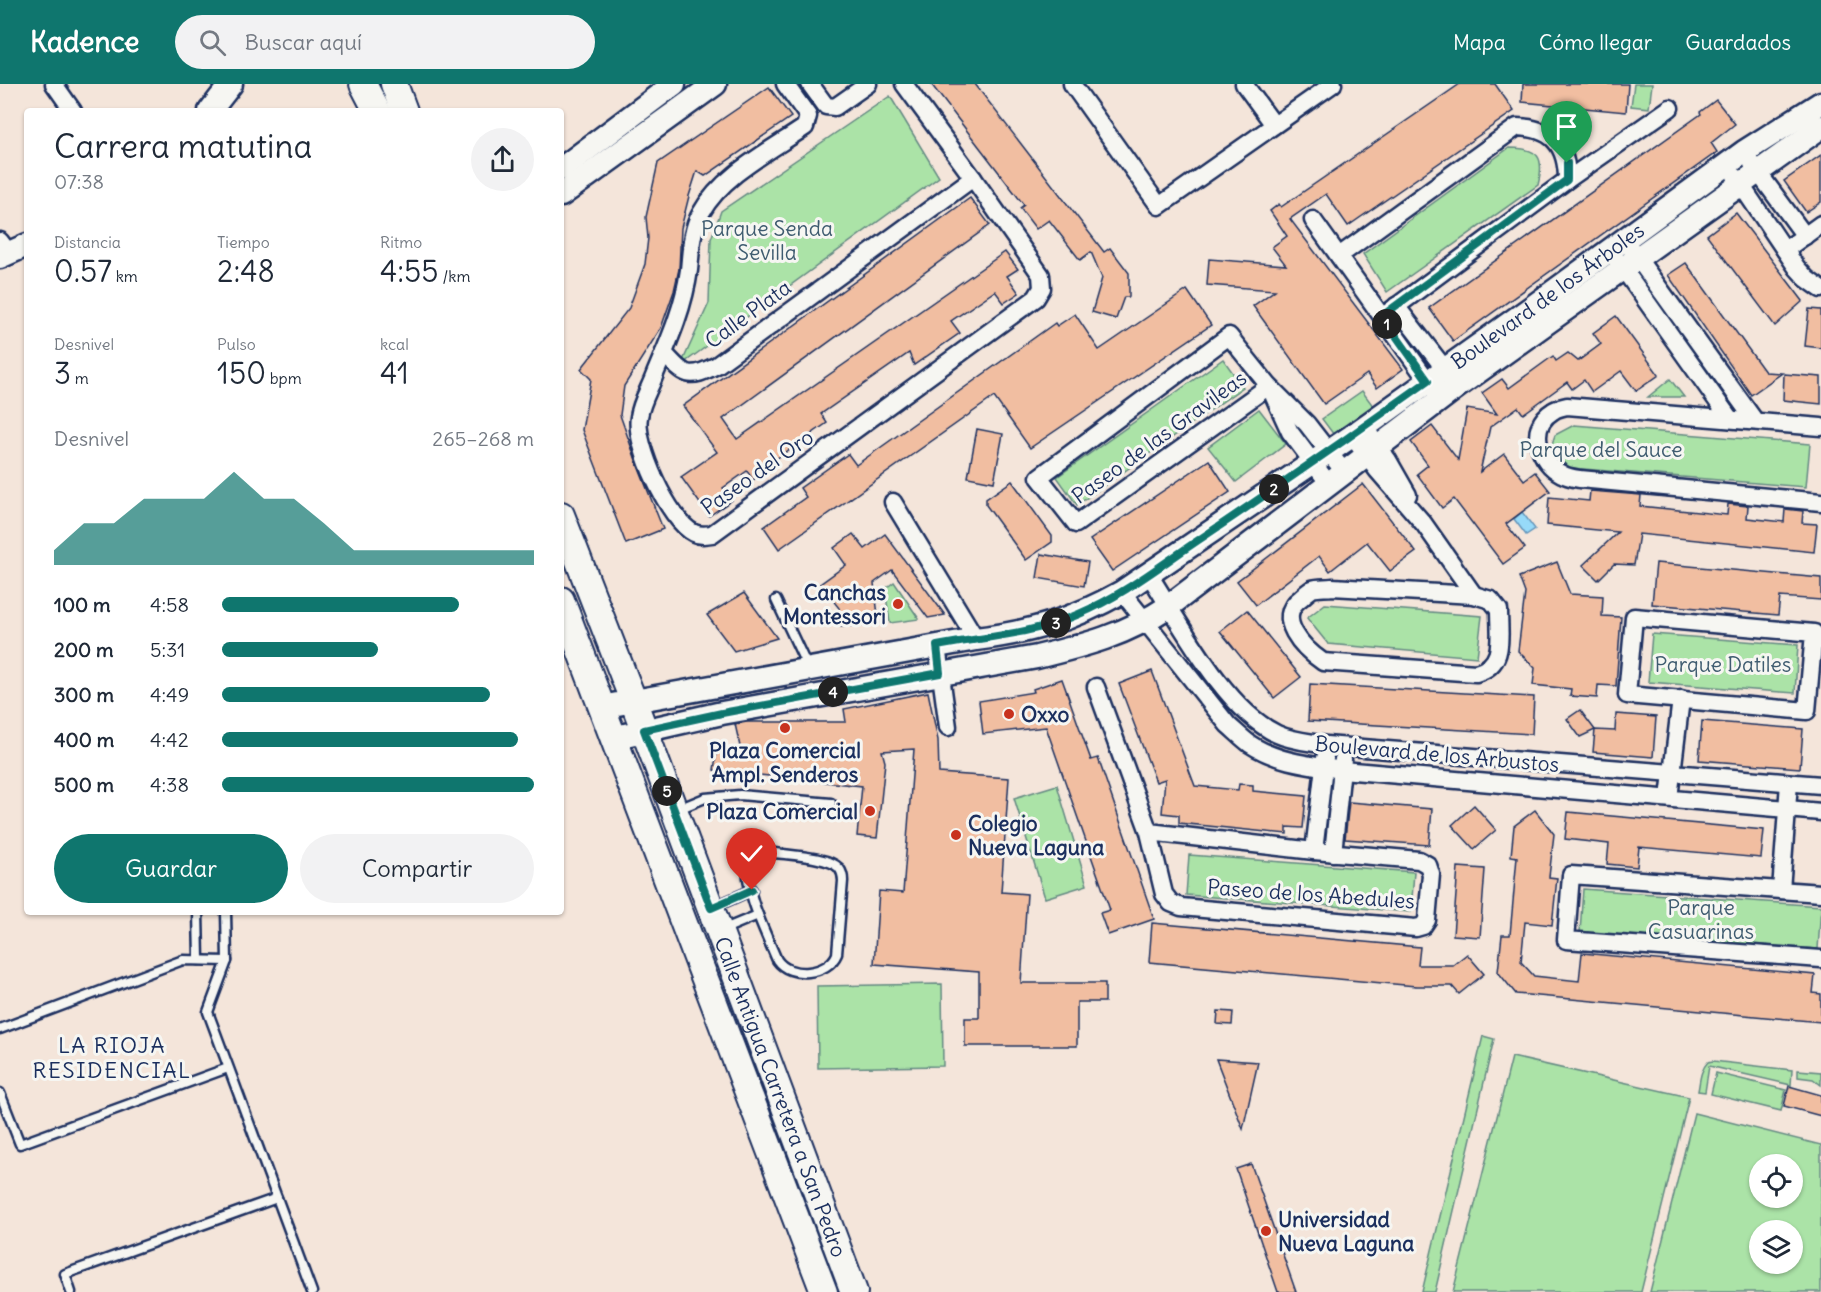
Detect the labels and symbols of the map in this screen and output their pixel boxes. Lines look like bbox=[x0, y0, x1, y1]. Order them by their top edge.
pin bbox=[1541, 101, 1592, 163]
park label: Parque Senda Sevilla bbox=[701, 215, 833, 266]
street label: Boulevard de los Árboles bbox=[1445, 216, 1649, 375]
street label: Calle Plata bbox=[700, 274, 796, 354]
pin: 1 bbox=[1372, 309, 1402, 339]
street label: Paseo de las Gravileas bbox=[1066, 364, 1252, 510]
street label: Paseo del Oro bbox=[695, 423, 819, 521]
park label: Parque del Sauce bbox=[1519, 436, 1683, 463]
pin: 2 bbox=[1259, 474, 1289, 504]
place label: Canchas Montessori bbox=[783, 579, 886, 630]
marker: Canchas Montessori bbox=[891, 597, 905, 611]
pin: 3 bbox=[1041, 608, 1071, 638]
park label: Parque Datiles bbox=[1655, 651, 1791, 678]
pin: 4 bbox=[818, 677, 848, 707]
place label: Oxxo bbox=[1021, 701, 1070, 728]
marker: Oxxo bbox=[1002, 707, 1016, 721]
marker: Plaza Comercial Ampl. Senderos bbox=[778, 721, 792, 735]
street label: Boulevard de los Arbustos bbox=[1314, 730, 1560, 778]
place label: Plaza Comercial Ampl. Senderos bbox=[709, 737, 861, 788]
pin: 5 bbox=[652, 776, 682, 806]
place label: Plaza Comercial bbox=[706, 798, 858, 825]
marker: Plaza Comercial bbox=[863, 804, 877, 818]
place label: Colegio Nueva Laguna bbox=[968, 810, 1104, 861]
pin bbox=[726, 828, 777, 890]
marker: Colegio Nueva Laguna bbox=[949, 828, 963, 842]
street label: Paseo de los Abedules bbox=[1206, 873, 1416, 915]
park label: Parque Casuarinas bbox=[1648, 894, 1754, 945]
street label: Calle Antigua Carretera a San Pedro bbox=[709, 933, 853, 1261]
district label: LA RIOJA RESIDENCIAL bbox=[33, 1031, 192, 1084]
place label: Universidad Nueva Laguna bbox=[1278, 1206, 1414, 1257]
marker: Universidad Nueva Laguna bbox=[1259, 1224, 1273, 1238]

